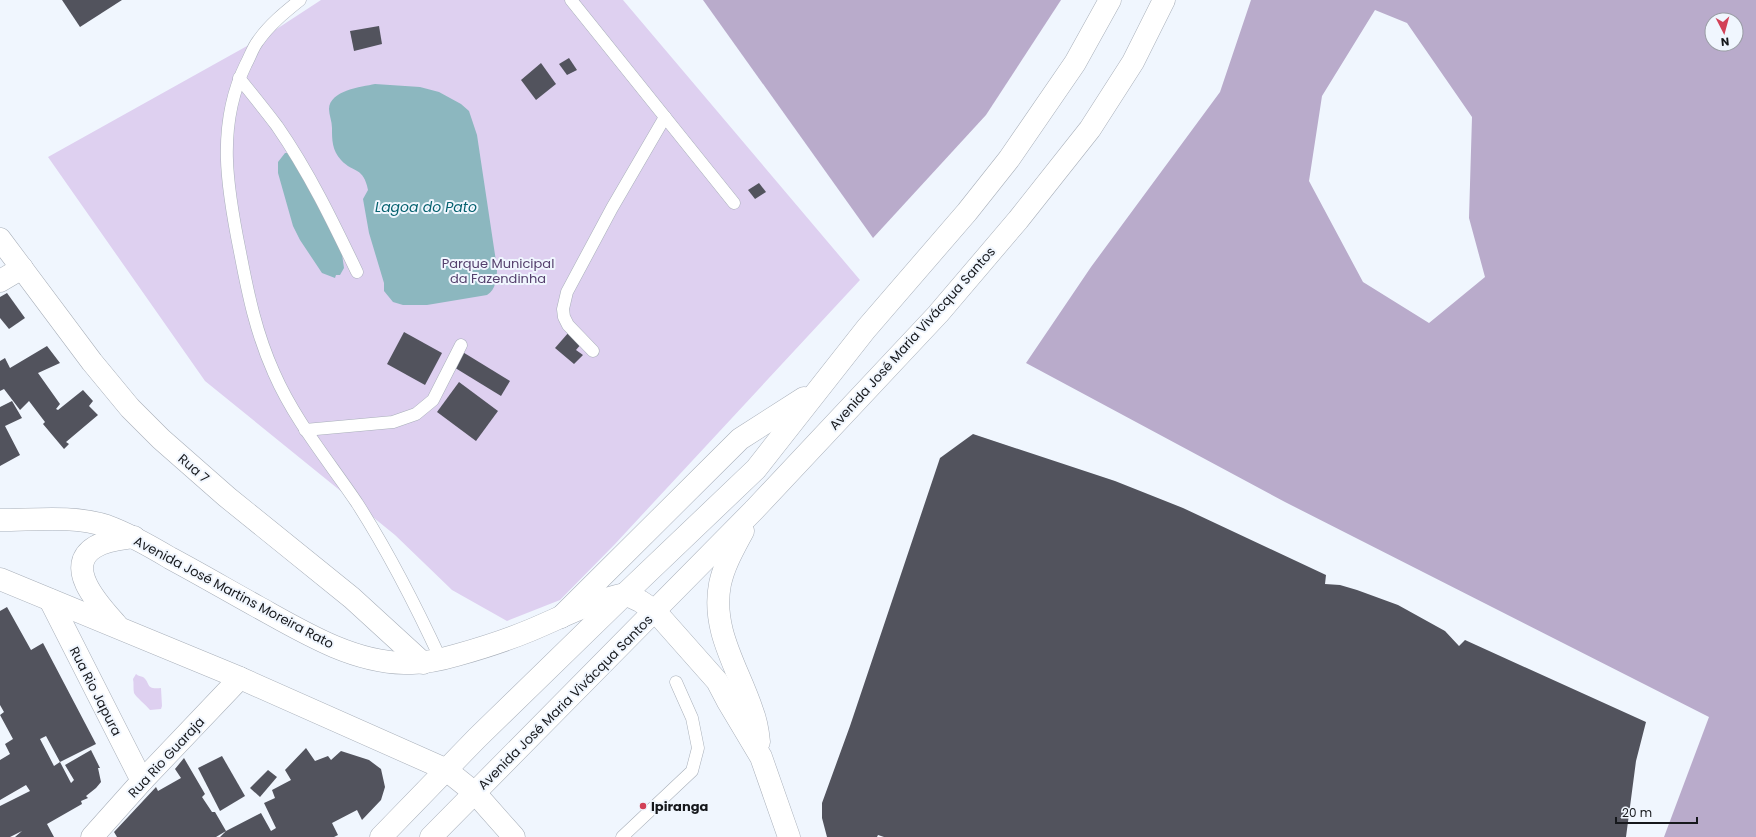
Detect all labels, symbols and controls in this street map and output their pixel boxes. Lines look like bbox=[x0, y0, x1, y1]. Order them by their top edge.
north arrow bbox=[1704, 12, 1744, 52]
text: N bbox=[1720, 34, 1730, 50]
water label: Lagoa do Pato bbox=[375, 197, 477, 217]
street label: Avenida José Maria Vivácqua Santos bbox=[825, 242, 1000, 434]
park label: Parque Municipal da Fazendinha bbox=[442, 254, 554, 288]
street label: Rua 7 bbox=[174, 450, 213, 487]
street label: Avenida José Martins Moreira Rato bbox=[130, 531, 337, 653]
street label: Avenida José Maria Vivácqua Santos bbox=[474, 610, 657, 794]
street label: Rua Rio Japura bbox=[65, 643, 126, 739]
street label: Rua Rio Guaraja bbox=[124, 713, 209, 802]
place label: Ipiranga bbox=[651, 797, 708, 816]
scale bar bbox=[1616, 799, 1697, 825]
marker: Ipiranga bbox=[638, 801, 648, 811]
text: 20 m bbox=[1622, 804, 1652, 821]

